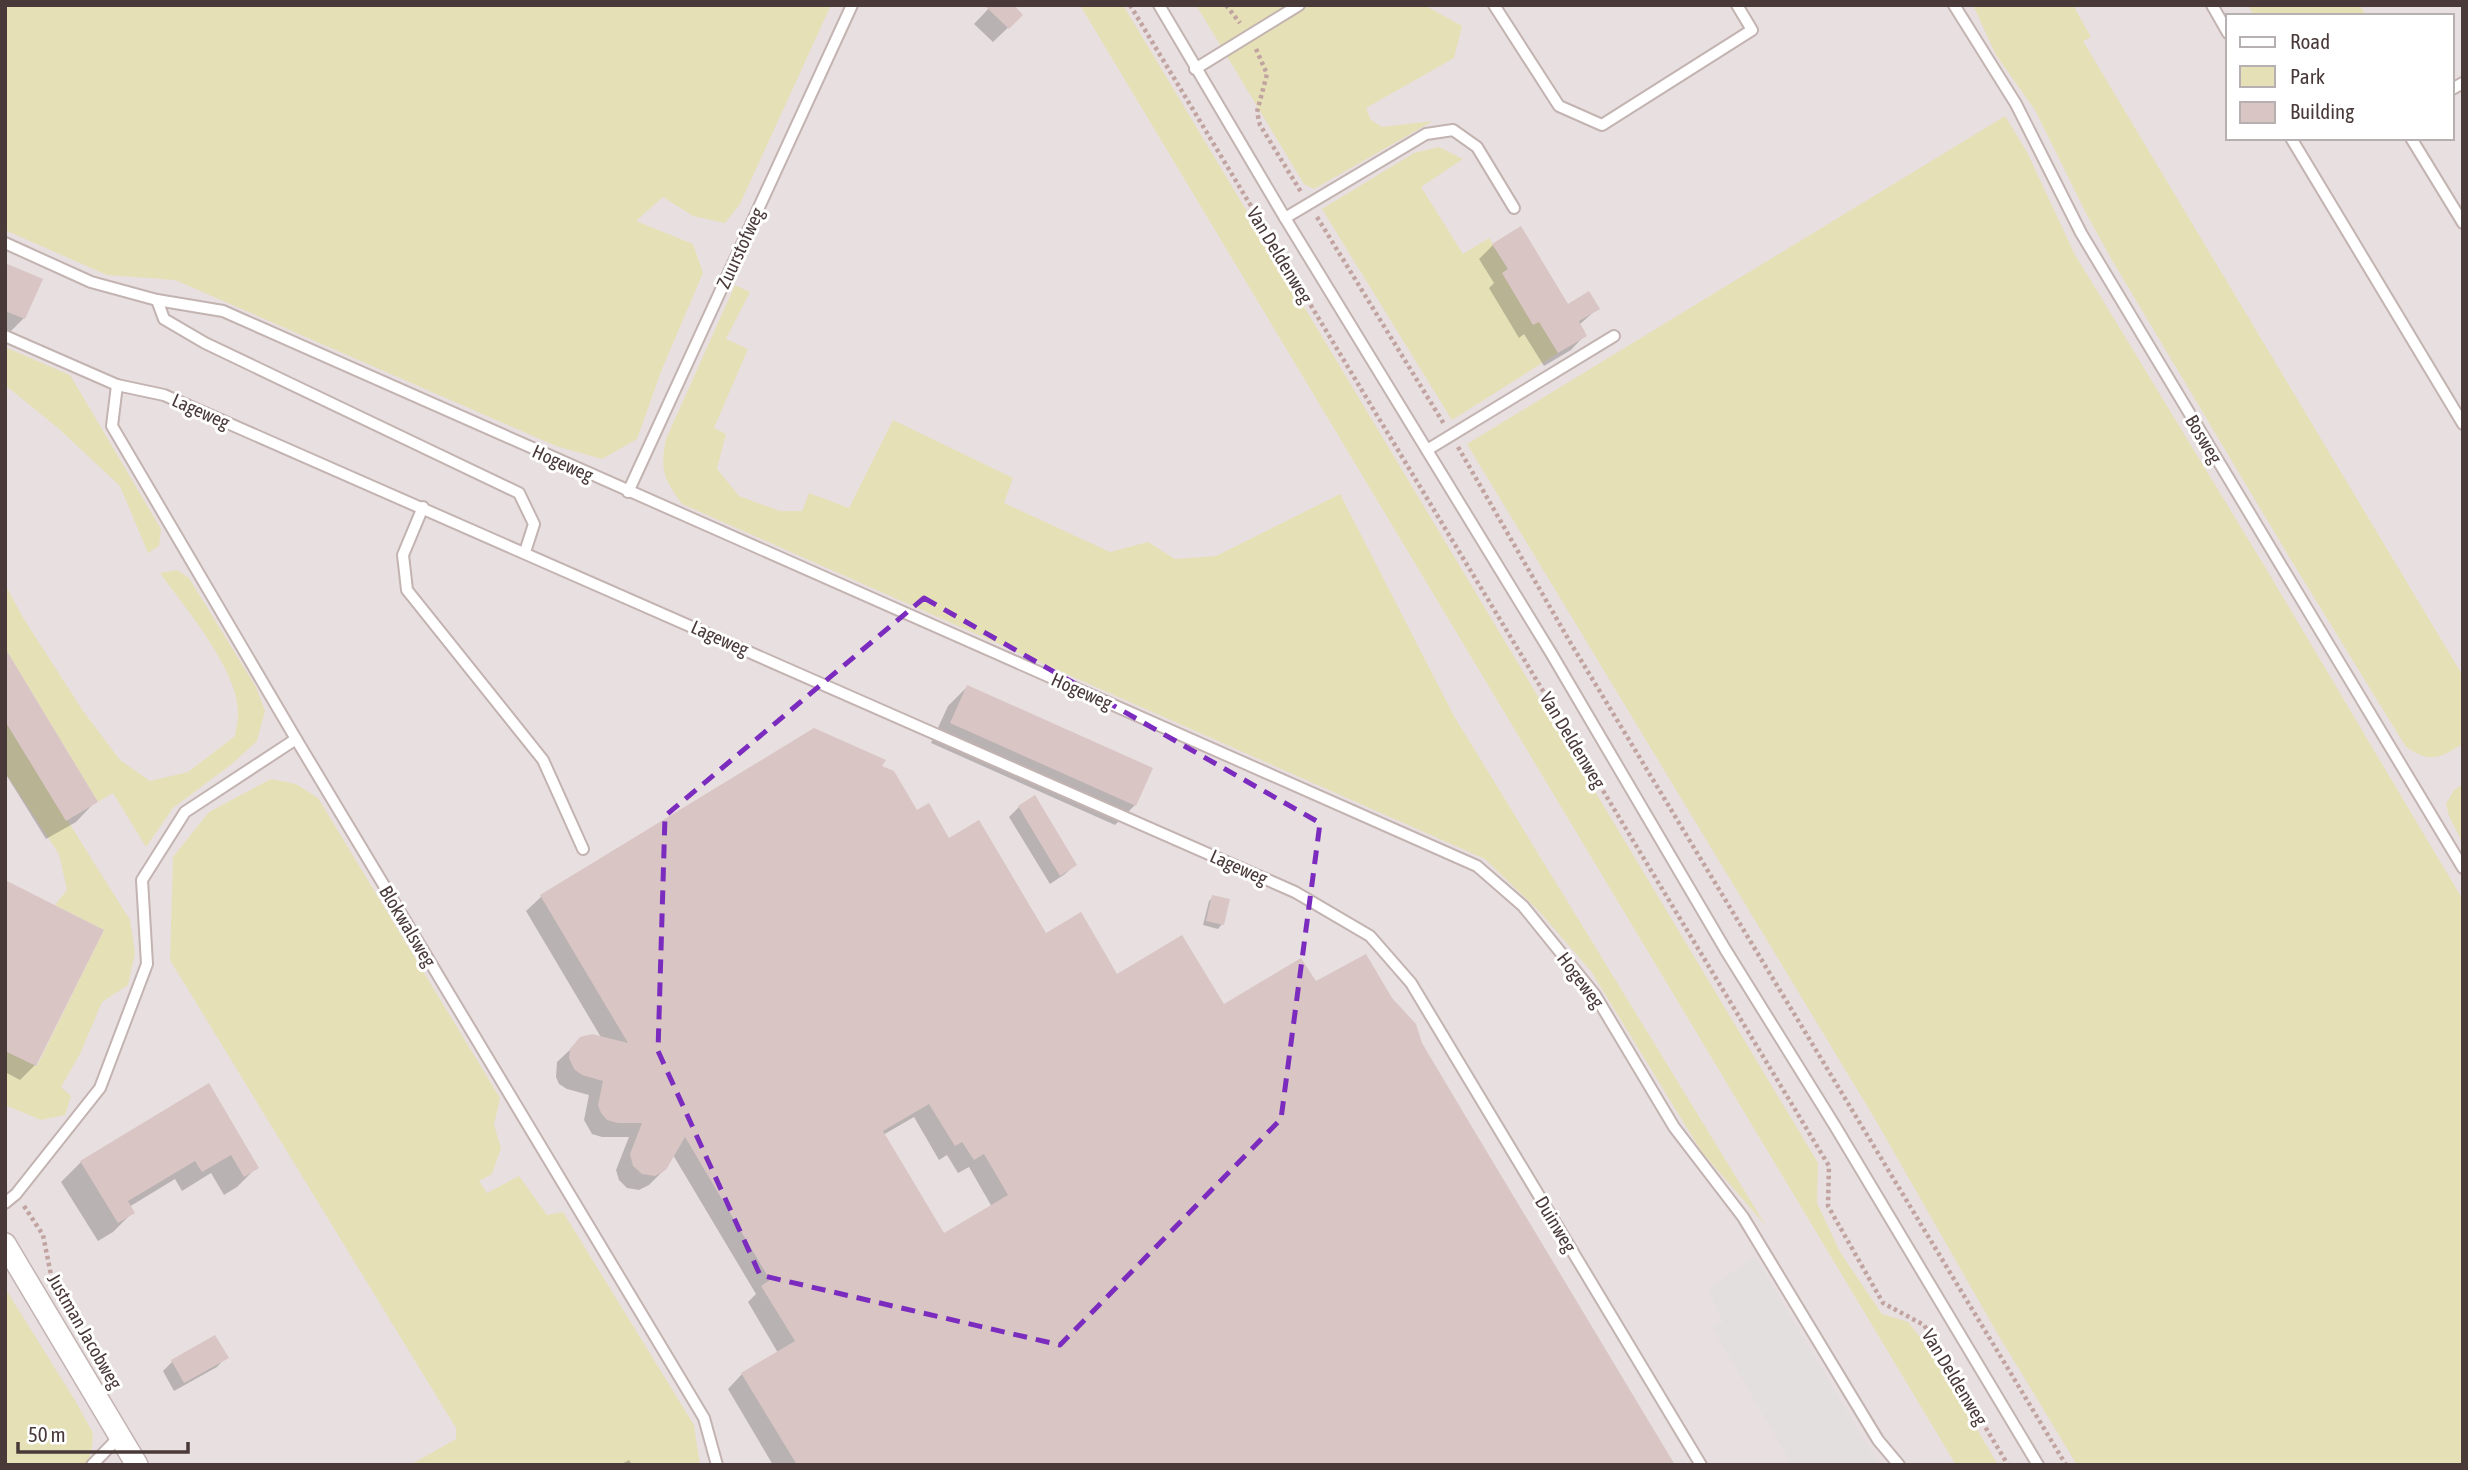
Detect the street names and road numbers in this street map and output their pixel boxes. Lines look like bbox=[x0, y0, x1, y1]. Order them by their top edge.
street label: Zuurstofweg bbox=[712, 203, 769, 292]
street label: Van Deldenweg bbox=[1243, 203, 1318, 308]
street label: Lageweg bbox=[169, 389, 234, 434]
street label: Bosweg bbox=[2181, 411, 2227, 468]
street label: Hogeweg bbox=[529, 440, 598, 486]
street label: Lageweg bbox=[688, 616, 753, 661]
street label: Hogeweg bbox=[1048, 668, 1117, 714]
street label: Van Deldenweg bbox=[1536, 688, 1611, 793]
street label: Lageweg bbox=[1207, 845, 1272, 890]
street label: Blokwalsweg bbox=[375, 881, 441, 971]
street label: Hogeweg bbox=[1553, 948, 1610, 1013]
street label: Duinweg bbox=[1531, 1192, 1582, 1257]
street label: Justman Jacobweg bbox=[43, 1269, 127, 1393]
street label: Van Deldenweg bbox=[1918, 1325, 1993, 1430]

